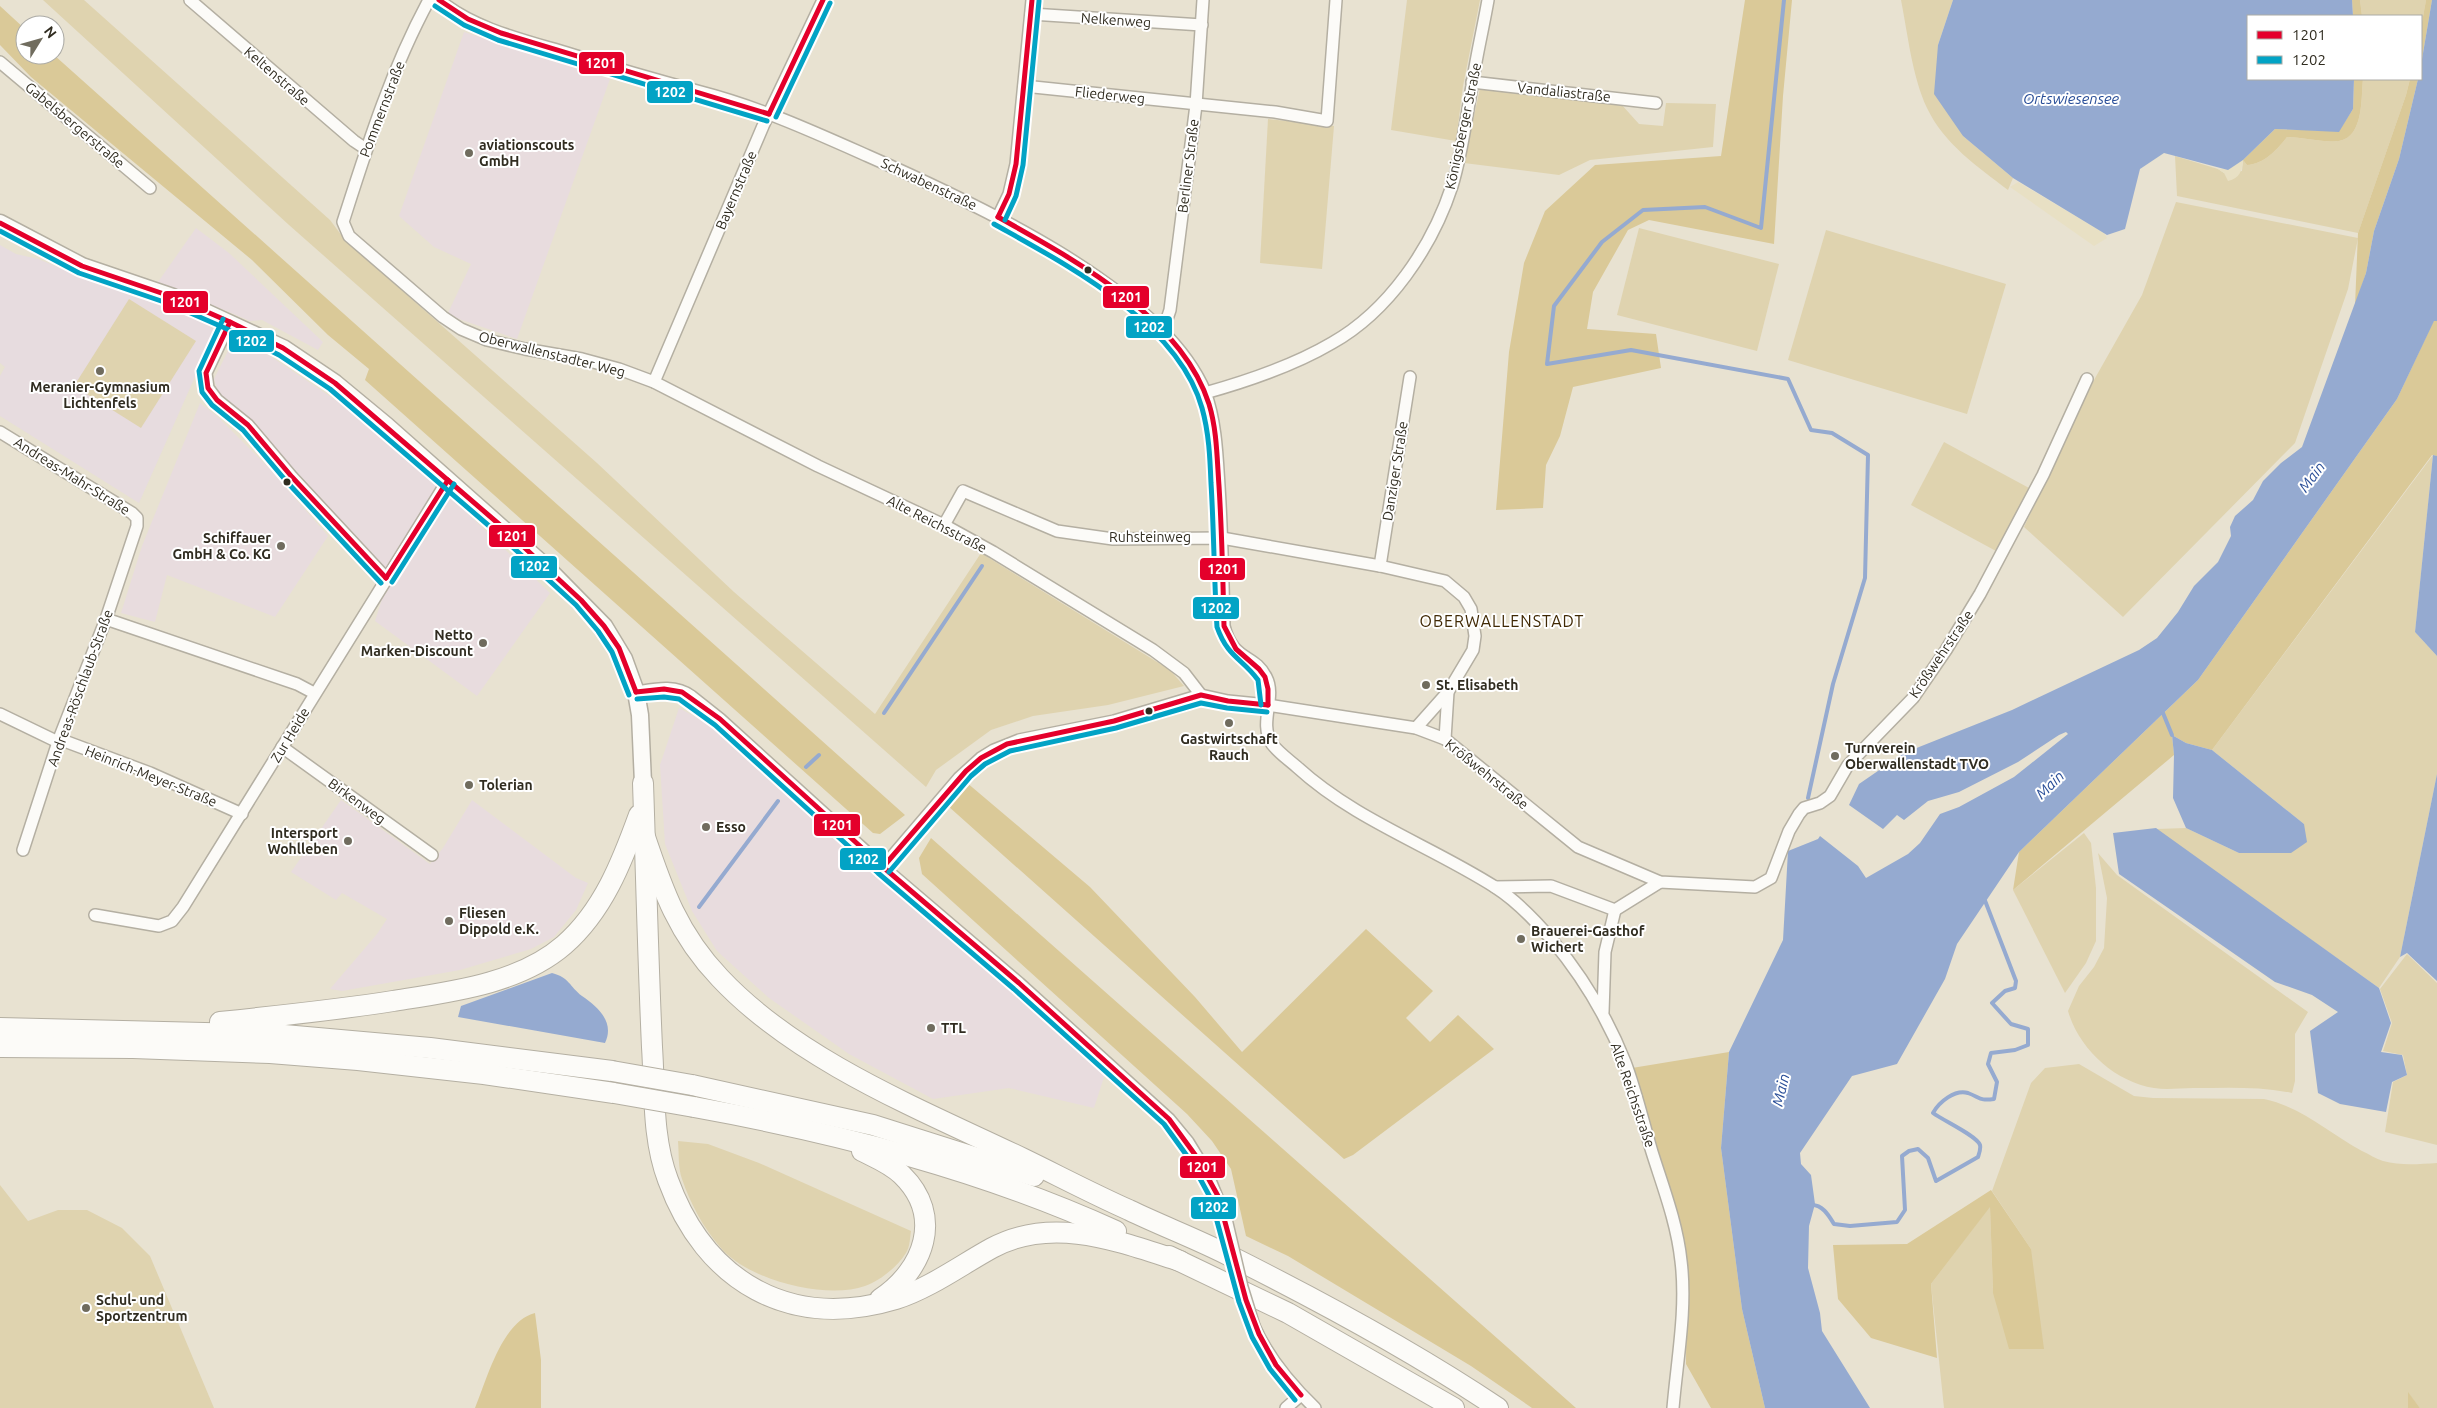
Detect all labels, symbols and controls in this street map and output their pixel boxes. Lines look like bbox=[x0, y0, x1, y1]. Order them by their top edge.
street label: Nelkenweg bbox=[1080, 10, 1152, 30]
north arrow bbox=[15, 15, 65, 65]
legend bbox=[2247, 15, 2422, 80]
text: N bbox=[41, 23, 60, 41]
text: 1201 bbox=[2292, 26, 2326, 43]
street label: Keltenstraße bbox=[241, 43, 313, 109]
line badge: 1201 bbox=[578, 51, 625, 75]
text: 1202 bbox=[2292, 51, 2326, 68]
text: 1201 bbox=[585, 55, 617, 71]
street label: Pommernstraße bbox=[356, 59, 408, 159]
street label: Königsberger Straße bbox=[1442, 61, 1484, 191]
street label: Gabelsbergerstraße bbox=[22, 79, 128, 171]
street label: Vandaliastraße bbox=[1517, 79, 1611, 105]
line badge: 1202 bbox=[646, 80, 694, 104]
street label: Fliederweg bbox=[1074, 83, 1146, 107]
text: 1202 bbox=[654, 84, 686, 100]
water label: Ortswiesensee bbox=[2023, 90, 2119, 107]
street label: Berliner Straße bbox=[1174, 118, 1202, 214]
place label: aviationscouts GmbH bbox=[479, 137, 575, 169]
marker: aviationscouts GmbH bbox=[463, 147, 475, 159]
street label: Bayernstraße bbox=[712, 148, 760, 232]
street label: Schwabenstraße bbox=[878, 155, 980, 213]
unlabelled marker bbox=[1083, 265, 1093, 275]
line badge: 1201 bbox=[1102, 285, 1150, 309]
text: 1201 bbox=[1110, 289, 1142, 305]
line badge: 1201 bbox=[162, 290, 209, 314]
text: 1201 bbox=[169, 294, 201, 310]
line badge: 1202 bbox=[1125, 315, 1173, 339]
text: 1202 bbox=[1133, 319, 1165, 335]
street label: Oberwallenstadter Weg bbox=[477, 328, 627, 380]
line badge: 1202 bbox=[228, 329, 275, 353]
text: 1202 bbox=[235, 333, 267, 349]
marker: Meranier-Gymnasium Lichtenfels bbox=[94, 365, 106, 377]
place label: Meranier-Gymnasium Lichtenfels bbox=[30, 379, 170, 411]
street label: Danziger Straße bbox=[1379, 420, 1411, 522]
street label: Andreas-Mahr-Straße bbox=[11, 434, 133, 518]
water label: Main bbox=[2295, 458, 2328, 495]
unlabelled marker bbox=[282, 477, 292, 487]
street label: Alte Reichsstraße bbox=[884, 492, 990, 556]
line badge: 1201 bbox=[488, 524, 536, 548]
text: 1201 bbox=[496, 528, 528, 544]
street label: Ruhsteinweg bbox=[1109, 529, 1191, 545]
place label: Schiffauer GmbH & Co. KG bbox=[172, 530, 271, 562]
marker: Schiffauer GmbH & Co. KG bbox=[275, 540, 287, 552]
line badge: 1202 bbox=[510, 555, 558, 579]
line badge: 1201 bbox=[1199, 557, 1246, 581]
text: 1202 bbox=[518, 558, 550, 574]
text: 1201 bbox=[1207, 561, 1239, 577]
line badge: 1202 bbox=[1192, 596, 1240, 620]
text: 1202 bbox=[1200, 600, 1232, 616]
street label: Andreas-Röschlaub-Straße bbox=[44, 607, 116, 769]
street label: Krößwehrstraße bbox=[1906, 607, 1976, 701]
district label: OBERWALLENSTADT bbox=[1420, 612, 1584, 630]
place label: Netto Marken-Discount bbox=[361, 627, 473, 659]
marker: Netto Marken-Discount bbox=[477, 637, 489, 649]
place label: St. Elisabeth bbox=[1436, 677, 1518, 693]
marker: St. Elisabeth bbox=[1420, 679, 1432, 691]
street label: Zur Heide bbox=[267, 705, 313, 765]
unlabelled marker bbox=[1144, 706, 1154, 716]
marker: Gastwirtschaft Rauch bbox=[1223, 717, 1235, 729]
place label: Gastwirtschaft Rauch bbox=[1180, 731, 1278, 763]
street label: Krößwehrstraße bbox=[1442, 736, 1532, 812]
place label: Turnverein Oberwallenstadt TVO bbox=[1845, 740, 1989, 772]
street label: Heinrich-Meyer-Straße bbox=[83, 742, 219, 810]
marker: Turnverein Oberwallenstadt TVO bbox=[1829, 750, 1841, 762]
water label: Main bbox=[2032, 767, 2067, 802]
street label: Birkenweg bbox=[325, 775, 389, 827]
place label: Tolerian bbox=[479, 777, 533, 793]
marker: Tolerian bbox=[463, 779, 475, 791]
line badge: 1201 bbox=[813, 813, 861, 837]
text: 1201 bbox=[821, 817, 853, 833]
place label: Esso bbox=[716, 819, 746, 835]
marker: Esso bbox=[700, 821, 712, 833]
place label: Intersport Wohlleben bbox=[267, 825, 338, 857]
marker: Intersport Wohlleben bbox=[342, 835, 354, 847]
line badge: 1202 bbox=[839, 847, 887, 871]
text: 1202 bbox=[847, 851, 879, 867]
place label: Fliesen Dippold e.K. bbox=[459, 905, 539, 937]
marker: Fliesen Dippold e.K. bbox=[443, 915, 455, 927]
place label: Brauerei-Gasthof Wichert bbox=[1531, 923, 1645, 955]
marker: Brauerei-Gasthof Wichert bbox=[1515, 933, 1527, 945]
place label: TTL bbox=[941, 1020, 966, 1036]
marker: TTL bbox=[925, 1022, 937, 1034]
street label: Alte Reichsstraße bbox=[1608, 1040, 1658, 1150]
water label: Main bbox=[1769, 1072, 1792, 1108]
line badge: 1201 bbox=[1179, 1155, 1226, 1179]
text: 1201 bbox=[1186, 1159, 1218, 1175]
line badge: 1202 bbox=[1190, 1196, 1237, 1220]
text: 1202 bbox=[1197, 1199, 1229, 1215]
place label: Schul- und Sportzentrum bbox=[96, 1292, 188, 1324]
marker: Schul- und Sportzentrum bbox=[80, 1302, 92, 1314]

